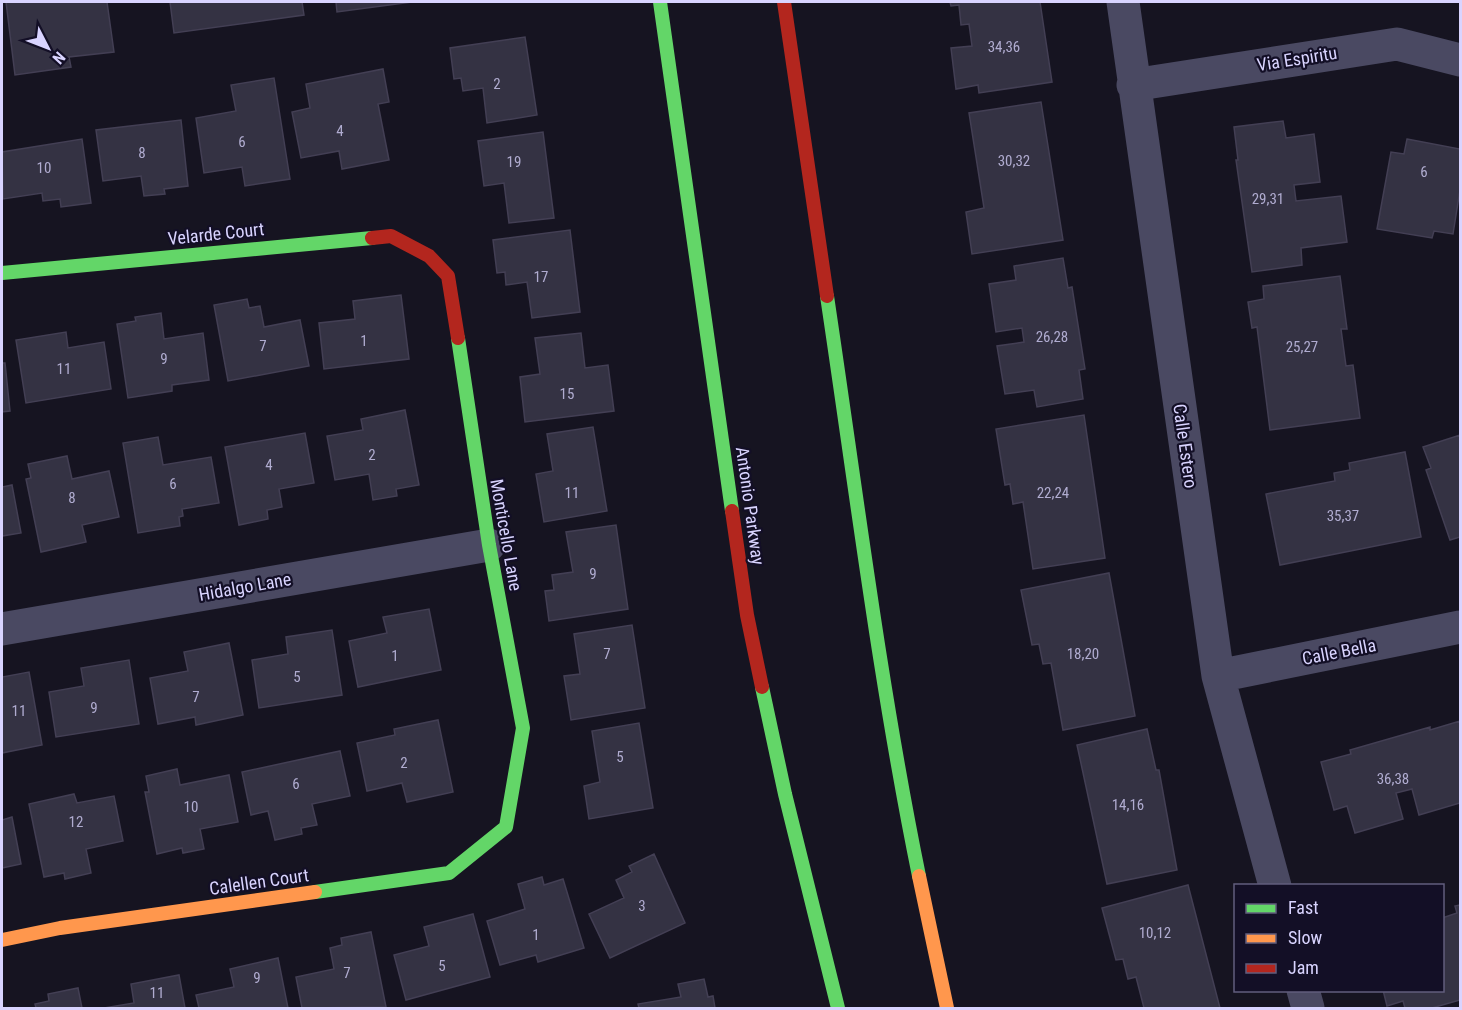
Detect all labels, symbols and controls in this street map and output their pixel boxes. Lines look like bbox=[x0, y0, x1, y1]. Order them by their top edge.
north arrow bbox=[18, 18, 78, 78]
house number: 34,36 bbox=[988, 38, 1020, 56]
street label: Via Espiritu bbox=[1255, 42, 1338, 75]
text: N bbox=[48, 48, 69, 68]
house number: 2 bbox=[493, 75, 501, 93]
house number: 4 bbox=[336, 122, 344, 140]
house number: 6 bbox=[238, 133, 246, 151]
house number: 8 bbox=[138, 144, 146, 162]
house number: 30,32 bbox=[998, 152, 1030, 170]
house number: 19 bbox=[507, 153, 521, 171]
house number: 10 bbox=[37, 159, 51, 177]
house number: 6 bbox=[1420, 163, 1428, 181]
house number: 29,31 bbox=[1252, 190, 1284, 208]
street label: Velarde Court bbox=[167, 218, 265, 249]
house number: 17 bbox=[534, 268, 548, 286]
house number: 26,28 bbox=[1036, 328, 1068, 346]
house number: 1 bbox=[360, 332, 368, 350]
house number: 7 bbox=[259, 337, 267, 355]
house number: 25,27 bbox=[1286, 338, 1318, 356]
house number: 9 bbox=[160, 350, 168, 368]
house number: 11 bbox=[57, 360, 71, 378]
house number: 15 bbox=[560, 385, 574, 403]
street label: Calle Estero bbox=[1169, 402, 1202, 489]
house number: 2 bbox=[368, 446, 376, 464]
street label: Antonio Parkway bbox=[732, 446, 769, 567]
house number: 4 bbox=[265, 456, 273, 474]
house number: 6 bbox=[169, 475, 177, 493]
street label: Monticello Lane bbox=[486, 477, 527, 593]
house number: 11 bbox=[565, 484, 579, 502]
house number: 22,24 bbox=[1037, 484, 1069, 502]
house number: 8 bbox=[68, 489, 76, 507]
house number: 35,37 bbox=[1327, 507, 1359, 525]
house number: 9 bbox=[589, 565, 597, 583]
street label: Hidalgo Lane bbox=[197, 568, 293, 605]
street label: Calle Bella bbox=[1300, 634, 1378, 669]
house number: 7 bbox=[603, 645, 611, 663]
house number: 18,20 bbox=[1067, 645, 1099, 663]
house number: 1 bbox=[391, 647, 399, 665]
house number: 5 bbox=[293, 668, 301, 686]
house number: 7 bbox=[192, 688, 200, 706]
house number: 9 bbox=[90, 699, 98, 717]
house number: 11 bbox=[12, 702, 26, 720]
house number: 5 bbox=[616, 748, 624, 766]
house number: 2 bbox=[400, 754, 408, 772]
house number: 36,38 bbox=[1377, 770, 1409, 788]
house number: 6 bbox=[292, 775, 300, 793]
house number: 14,16 bbox=[1112, 796, 1144, 814]
house number: 10 bbox=[184, 798, 198, 816]
house number: 12 bbox=[69, 813, 83, 831]
street label: Calellen Court bbox=[208, 864, 310, 899]
legend bbox=[1234, 884, 1444, 992]
house number: 3 bbox=[638, 897, 646, 915]
text: Fast bbox=[1288, 897, 1319, 918]
house number: 10,12 bbox=[1139, 924, 1171, 942]
house number: 1 bbox=[532, 926, 540, 944]
text: Slow bbox=[1288, 927, 1323, 948]
house number: 5 bbox=[438, 957, 446, 975]
text: Jam bbox=[1288, 957, 1319, 978]
house number: 7 bbox=[343, 964, 351, 982]
house number: 9 bbox=[253, 969, 261, 987]
house number: 11 bbox=[150, 984, 164, 1002]

